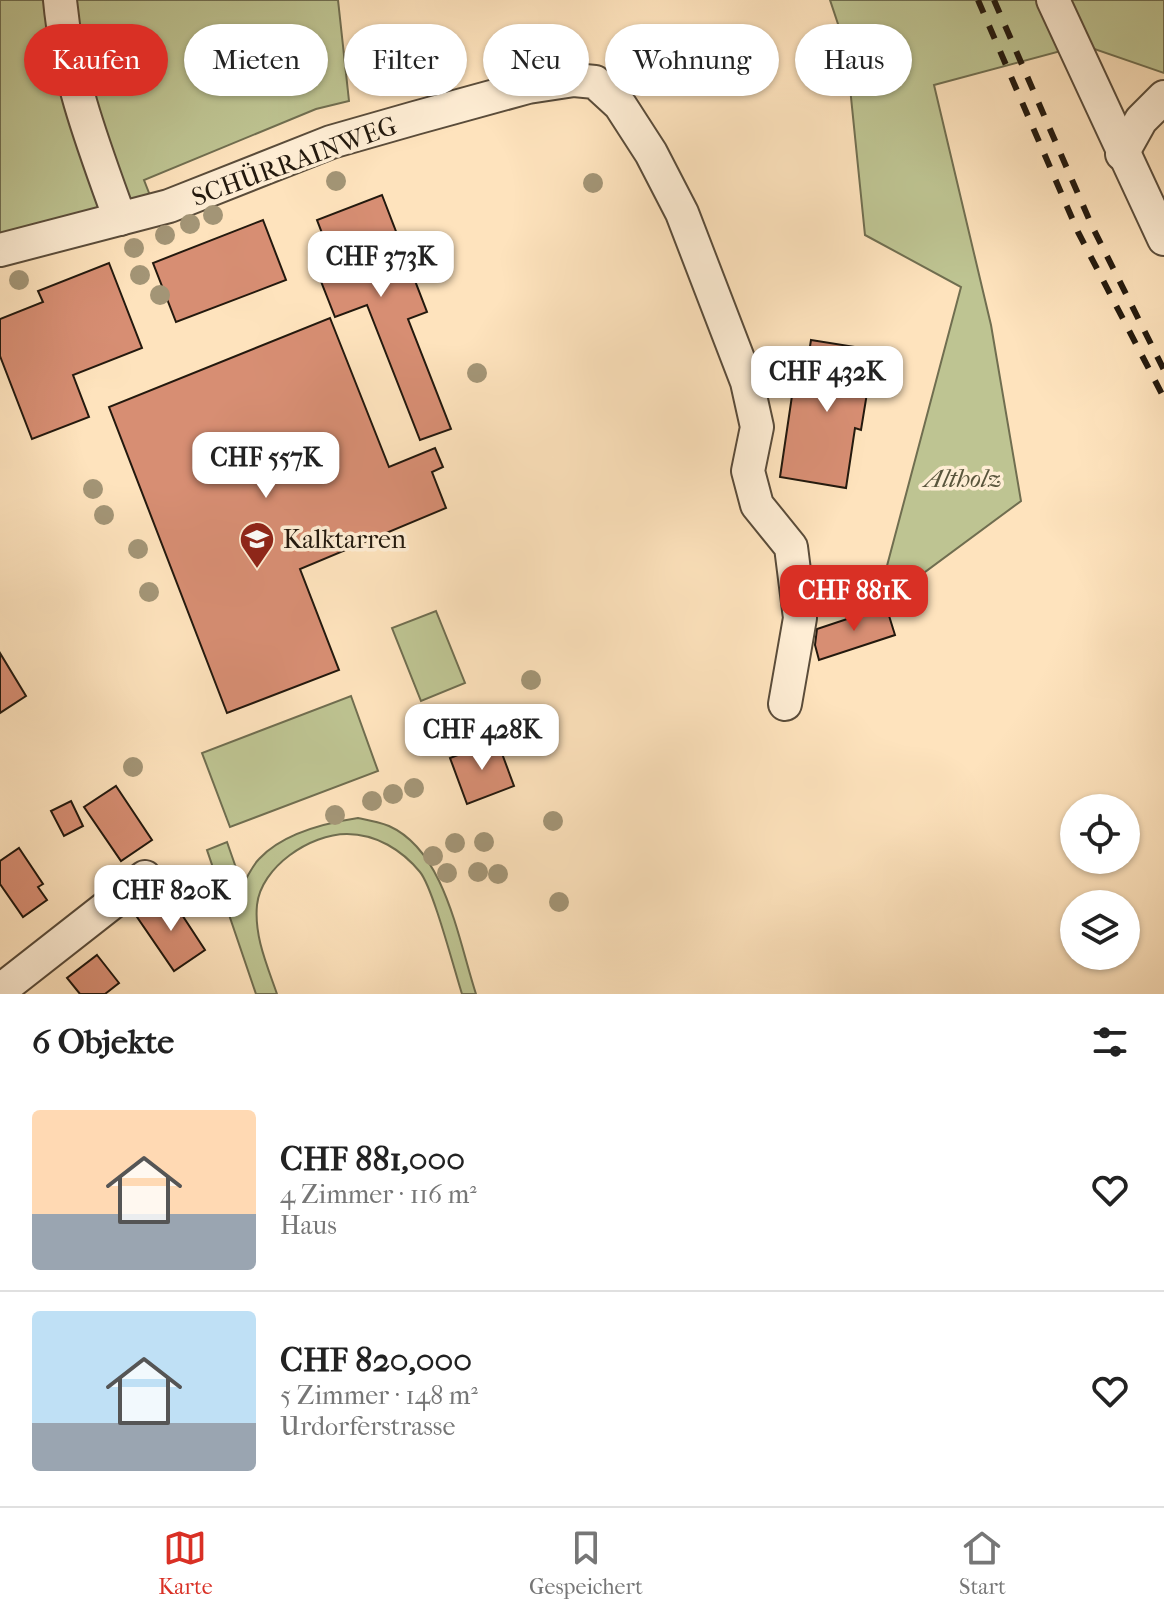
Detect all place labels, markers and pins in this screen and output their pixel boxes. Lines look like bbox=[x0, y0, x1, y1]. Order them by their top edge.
pin: CHF 373K bbox=[298, 231, 464, 299]
pin: CHF 432K bbox=[744, 346, 910, 414]
pin: CHF 557K bbox=[183, 432, 349, 500]
school or university icon: Kalktarren bbox=[238, 520, 276, 570]
place label: Kalktarren bbox=[283, 524, 406, 555]
pin: CHF 881K bbox=[771, 565, 937, 633]
pin: CHF 428K bbox=[399, 704, 565, 772]
pin: CHF 820K bbox=[88, 865, 254, 933]

